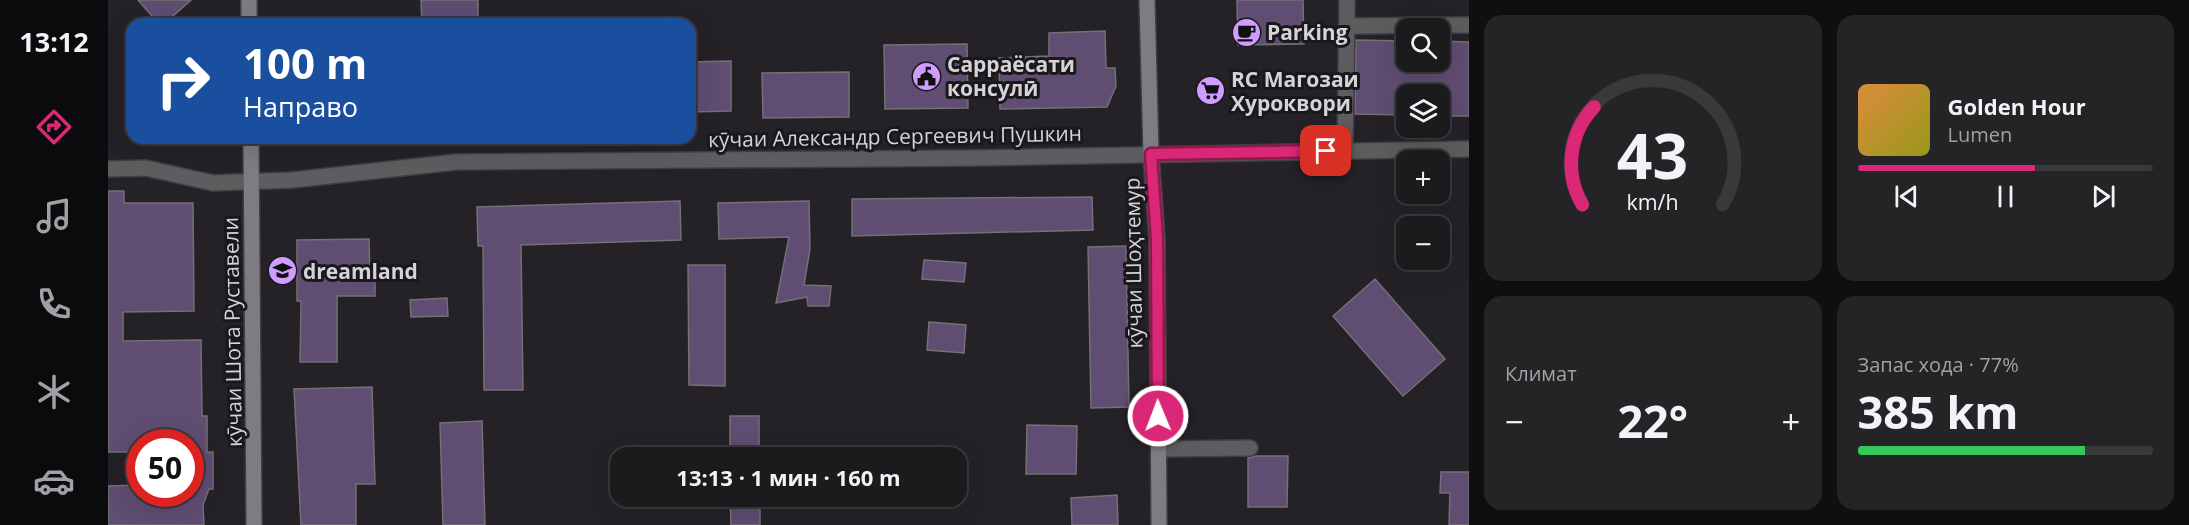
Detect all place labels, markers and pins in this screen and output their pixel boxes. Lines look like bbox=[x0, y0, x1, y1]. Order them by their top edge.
cafe icon: Parking bbox=[1230, 16, 1262, 48]
place label: Parking bbox=[1267, 18, 1348, 46]
place label: Сарраёсати консулӣ bbox=[947, 50, 1075, 102]
public building icon: Сарраёсати консулӣ bbox=[910, 60, 942, 92]
place label: RC Магозаи Хуроквори bbox=[1231, 65, 1359, 117]
supermarket icon: RC Магозаи Хуроквори bbox=[1194, 75, 1226, 107]
pin bbox=[1300, 125, 1351, 176]
school or university icon: dreamland bbox=[266, 255, 298, 287]
place label: dreamland bbox=[303, 257, 418, 285]

